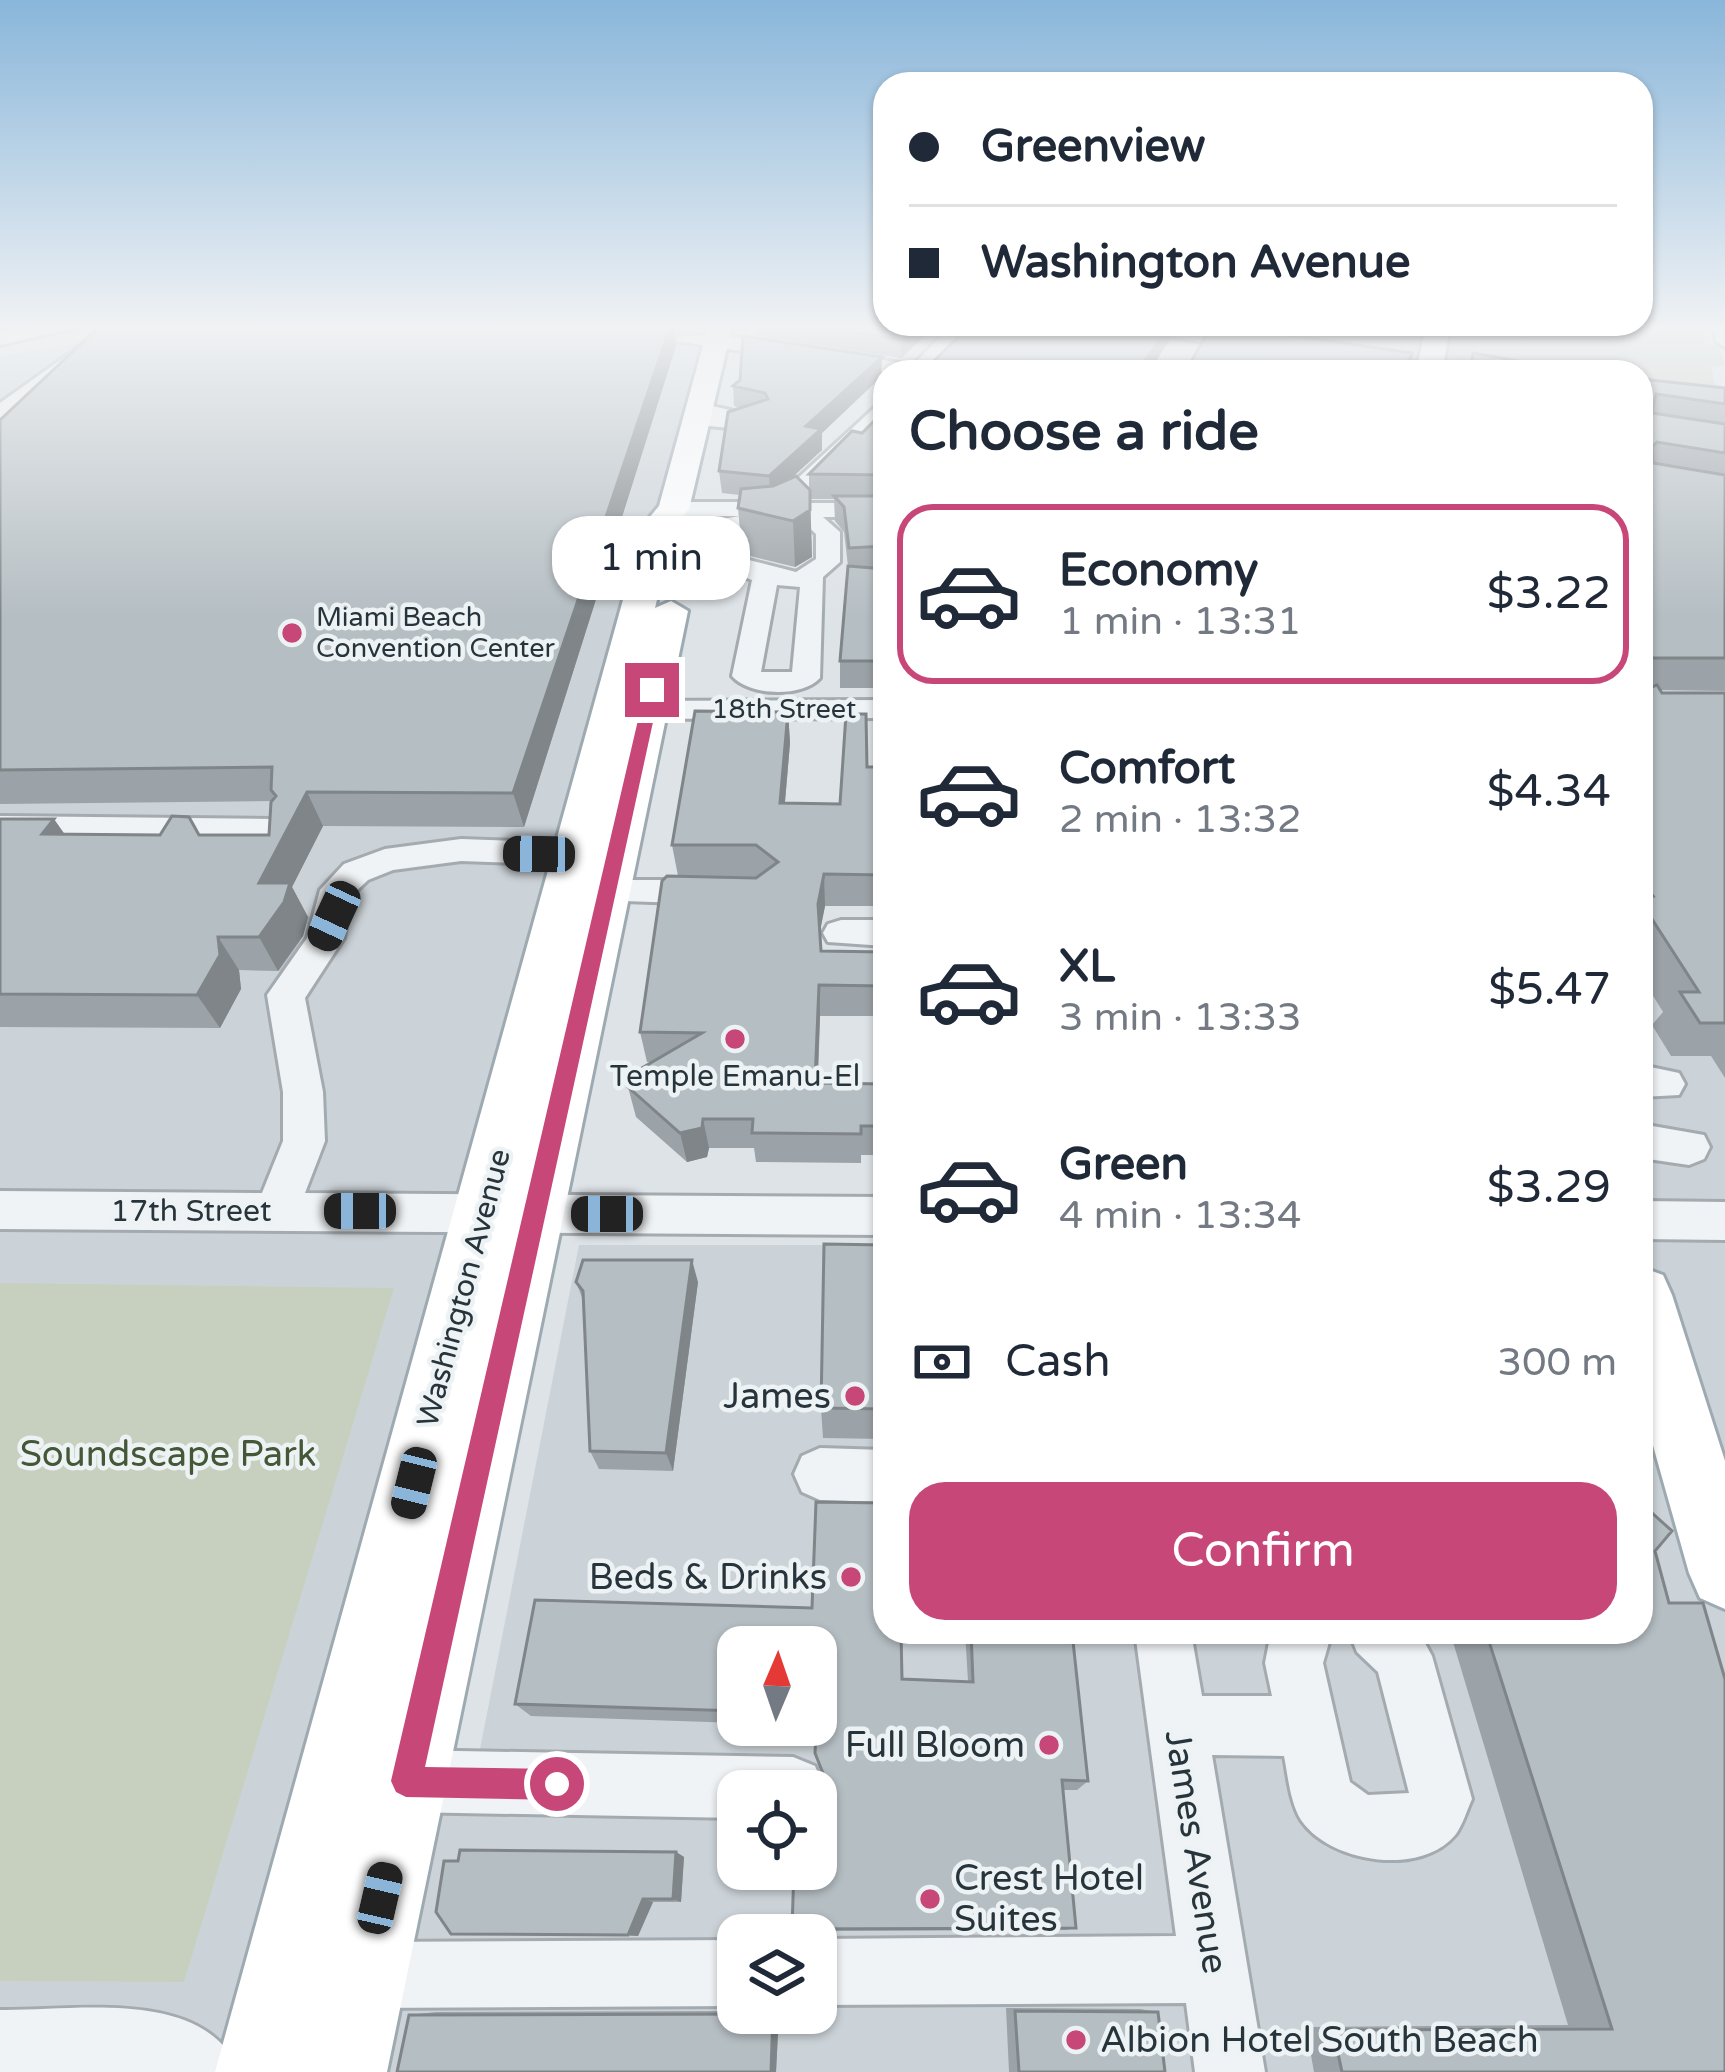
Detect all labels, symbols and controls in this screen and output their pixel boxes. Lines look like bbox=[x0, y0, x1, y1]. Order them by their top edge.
text: Greenview bbox=[981, 120, 1206, 174]
text: Washington Avenue bbox=[981, 236, 1410, 290]
text: Choose a ride bbox=[909, 399, 1259, 464]
callout: 1 min bbox=[553, 516, 751, 600]
text: 1 min bbox=[599, 534, 703, 581]
icon: car bbox=[915, 540, 1023, 648]
text: Economy bbox=[1059, 544, 1258, 598]
text: $3.22 bbox=[1487, 567, 1611, 621]
text: 1 min · 13:31 bbox=[1059, 598, 1301, 645]
place label: Miami Beach Convention Center bbox=[316, 601, 556, 665]
marker: Miami Beach Convention Center bbox=[279, 620, 305, 646]
route end bbox=[625, 663, 679, 717]
street label: 18th Street bbox=[712, 693, 856, 726]
icon: car bbox=[915, 738, 1023, 846]
text: Comfort bbox=[1059, 742, 1235, 796]
text: $4.34 bbox=[1487, 765, 1611, 819]
text: 2 min · 13:32 bbox=[1059, 796, 1301, 843]
car bbox=[503, 835, 575, 873]
car bbox=[302, 876, 366, 956]
icon: car bbox=[915, 936, 1023, 1044]
text: XL bbox=[1059, 940, 1115, 994]
text: $5.47 bbox=[1488, 963, 1611, 1017]
text: 3 min · 13:33 bbox=[1059, 994, 1301, 1041]
marker: Temple Emanu-El bbox=[722, 1026, 748, 1052]
place label: Temple Emanu-El bbox=[610, 1058, 860, 1095]
icon: car bbox=[915, 1134, 1023, 1242]
text: Green bbox=[1059, 1138, 1188, 1192]
street label: Washington Avenue bbox=[409, 1145, 519, 1431]
text: $3.29 bbox=[1487, 1161, 1611, 1215]
text: 4 min · 13:34 bbox=[1059, 1192, 1301, 1239]
street label: 17th Street bbox=[111, 1193, 271, 1230]
car bbox=[324, 1193, 396, 1229]
car bbox=[571, 1196, 643, 1232]
icon: cash bbox=[909, 1329, 975, 1395]
text: Cash bbox=[1005, 1335, 1111, 1389]
text: 300 m bbox=[1498, 1339, 1617, 1386]
place label: James bbox=[723, 1375, 831, 1418]
marker: James bbox=[842, 1383, 868, 1409]
park label: Soundscape Park bbox=[20, 1433, 316, 1476]
car bbox=[388, 1444, 440, 1522]
button: Confirm bbox=[909, 1482, 1617, 1620]
place label: Beds & Drinks bbox=[589, 1556, 827, 1599]
marker: Beds & Drinks bbox=[838, 1564, 864, 1590]
north arrow bbox=[717, 1626, 837, 1746]
map controls bbox=[717, 1626, 837, 2034]
place label: Full Bloom bbox=[845, 1724, 1025, 1767]
street label: James Avenue bbox=[1156, 1727, 1236, 1977]
marker: Full Bloom bbox=[1036, 1732, 1062, 1758]
route start bbox=[530, 1757, 584, 1811]
button: locate bbox=[717, 1770, 837, 1890]
place label: Crest Hotel Suites bbox=[954, 1857, 1144, 1941]
car bbox=[354, 1859, 406, 1937]
marker: Crest Hotel Suites bbox=[917, 1886, 943, 1912]
button: layers bbox=[717, 1914, 837, 2034]
place label: Albion Hotel South Beach bbox=[1100, 2019, 1539, 2062]
marker: Albion Hotel South Beach bbox=[1063, 2027, 1089, 2053]

